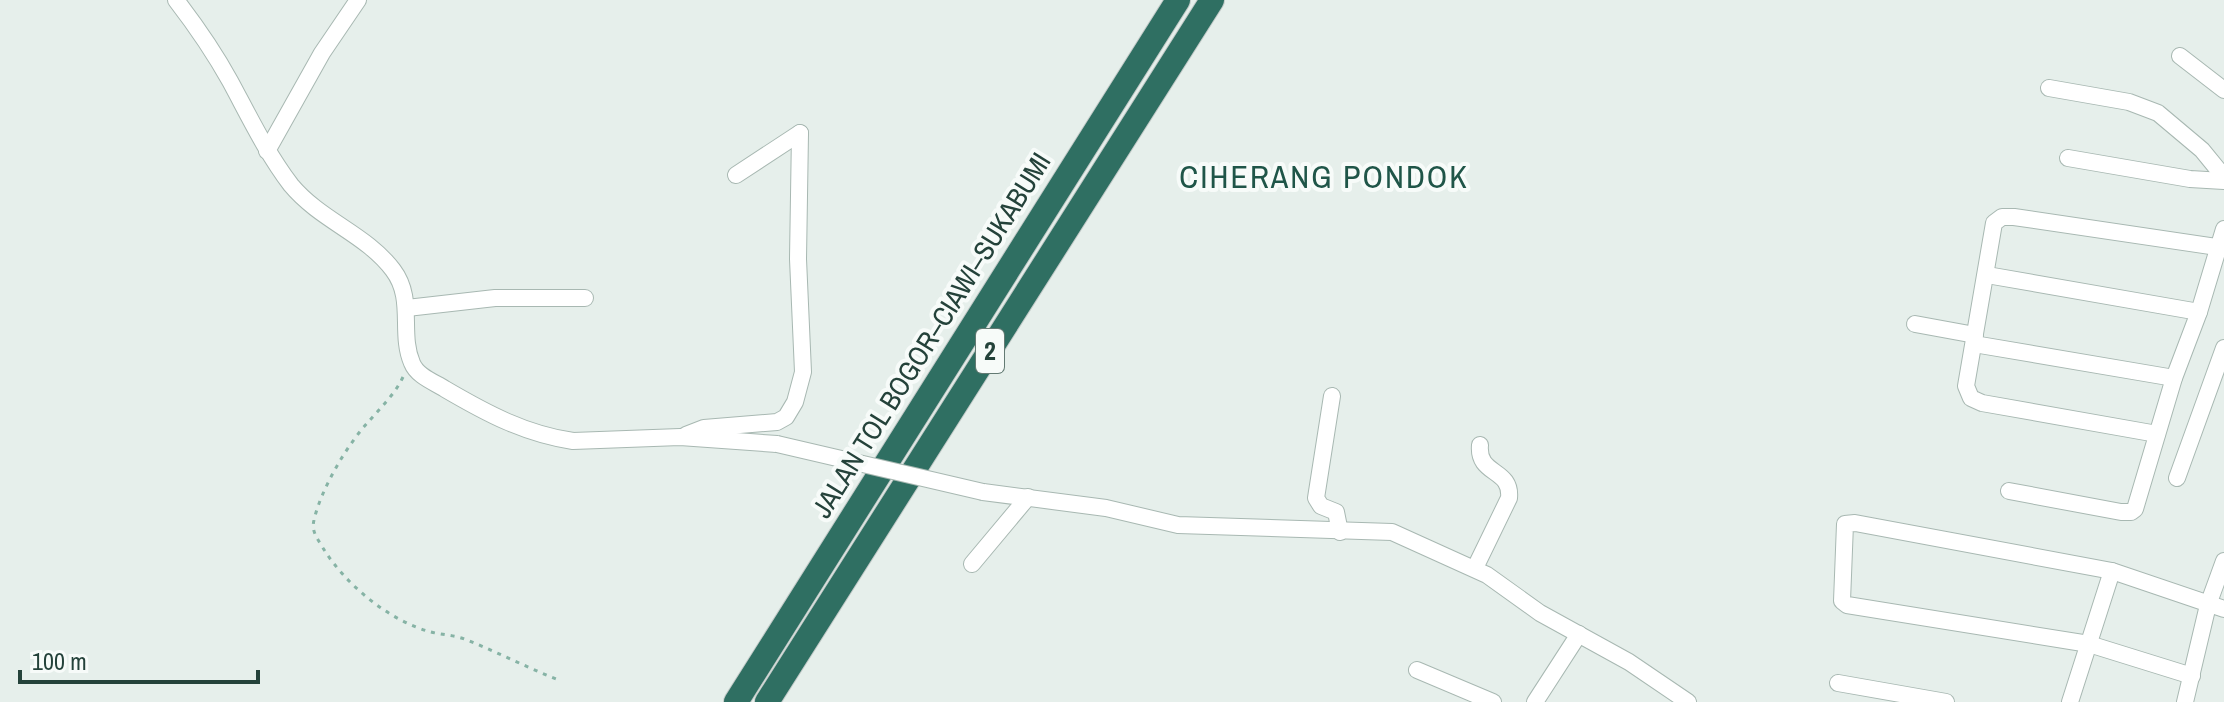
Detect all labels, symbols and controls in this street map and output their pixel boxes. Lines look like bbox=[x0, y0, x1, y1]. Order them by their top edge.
street label: JALAN TOL BOGOR–CIAWI–SUKABUMI bbox=[803, 145, 1059, 525]
district label: CIHERANG PONDOK bbox=[1179, 155, 1469, 198]
road number: 2 bbox=[976, 329, 1004, 373]
scale bar bbox=[20, 634, 258, 684]
text: 100 m bbox=[32, 645, 87, 677]

